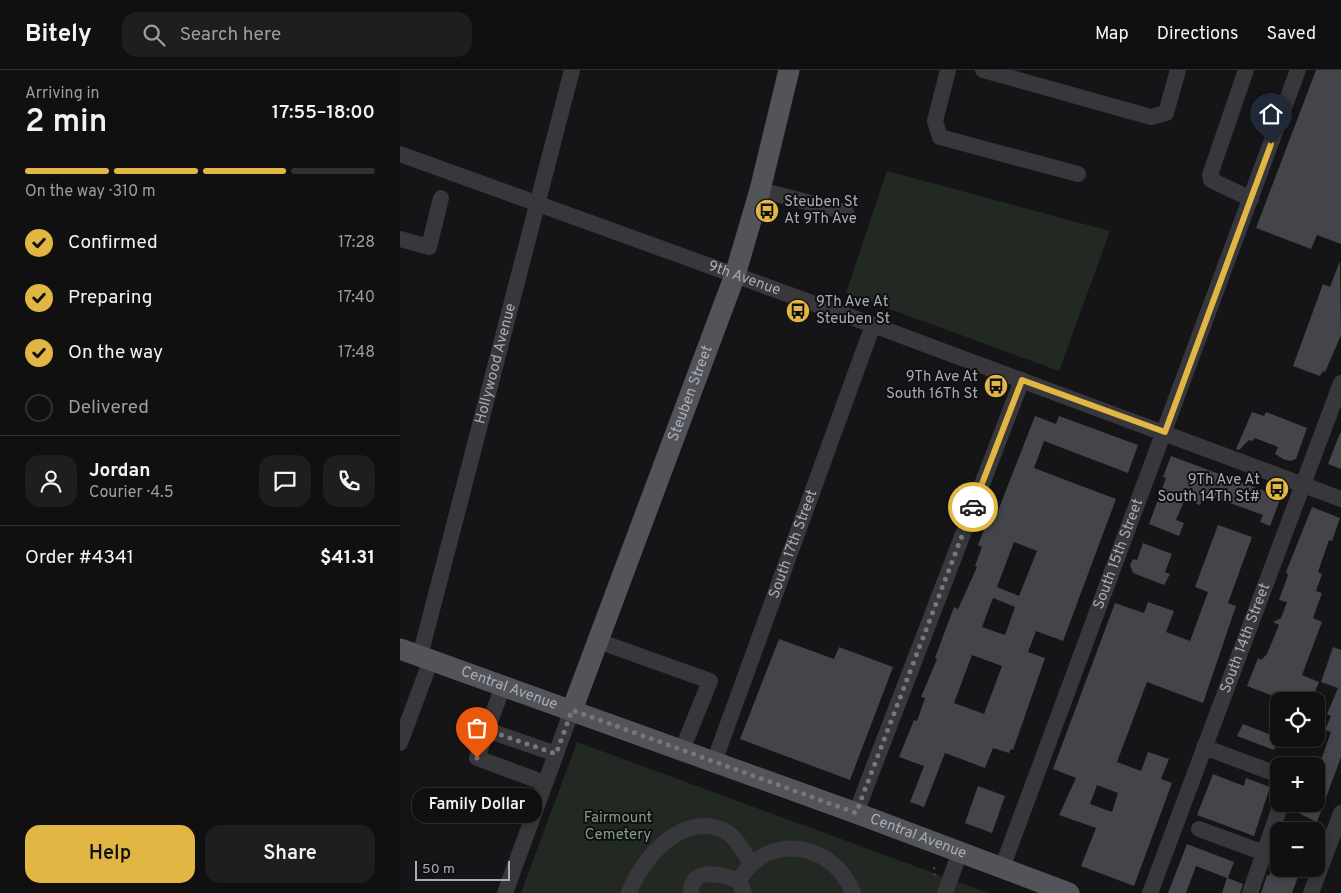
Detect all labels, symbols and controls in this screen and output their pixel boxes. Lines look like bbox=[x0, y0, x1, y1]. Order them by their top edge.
search box bbox=[122, 12, 472, 57]
text: Bitely bbox=[25, 20, 92, 50]
icon: search bbox=[140, 21, 168, 49]
text: Search here bbox=[180, 23, 281, 47]
text: Map bbox=[1095, 23, 1129, 46]
text: Directions bbox=[1157, 23, 1239, 46]
text: Saved bbox=[1267, 23, 1316, 46]
text: Arriving in bbox=[25, 84, 100, 104]
pin bbox=[1250, 93, 1292, 144]
icon: home bbox=[1257, 100, 1285, 128]
text: 17:55–18:00 bbox=[272, 101, 375, 125]
text: 2 min bbox=[25, 103, 107, 143]
text: On the way · 310 m bbox=[25, 182, 156, 202]
place label: Steuben St At 9Th Ave bbox=[784, 193, 858, 229]
bus stop icon: Steuben St At 9Th Ave bbox=[754, 198, 780, 224]
icon: check bbox=[25, 229, 53, 257]
text: Confirmed bbox=[68, 231, 158, 255]
text: 17:28 bbox=[338, 233, 375, 253]
street label: 9th Avenue bbox=[705, 257, 783, 300]
icon: check bbox=[25, 284, 53, 312]
text: Preparing bbox=[68, 286, 152, 310]
text: 17:40 bbox=[338, 288, 375, 308]
place label: 9Th Ave At Steuben St bbox=[816, 293, 890, 329]
bus stop icon: 9Th Ave At Steuben St bbox=[785, 298, 811, 324]
street label: Hollywood Avenue bbox=[471, 301, 521, 426]
icon: check bbox=[25, 339, 53, 367]
text: On the way bbox=[68, 341, 163, 365]
text: 17:48 bbox=[338, 343, 375, 363]
street label: Steuben Street bbox=[664, 343, 717, 444]
place label: 9Th Ave At South 16Th St bbox=[886, 368, 978, 404]
bus stop icon: 9Th Ave At South 16Th St bbox=[983, 373, 1009, 399]
text: Delivered bbox=[68, 396, 149, 420]
button: person bbox=[25, 455, 77, 507]
button: chat bbox=[259, 455, 311, 507]
button: phone bbox=[323, 455, 375, 507]
text: Jordan bbox=[89, 459, 151, 483]
place label: 9Th Ave At South 14Th St# bbox=[1157, 471, 1260, 507]
bus stop icon: 9Th Ave At South 14Th St# bbox=[1264, 476, 1290, 502]
courier bbox=[948, 482, 998, 532]
text: Courier · 4.5 bbox=[89, 483, 174, 503]
street label: South 17th Street bbox=[765, 487, 822, 601]
icon: car bbox=[959, 493, 987, 521]
street label: South 15th Street bbox=[1089, 496, 1148, 612]
text: Order #4341 bbox=[25, 546, 134, 570]
text: $41.31 bbox=[320, 546, 375, 570]
street label: South 14th Street bbox=[1216, 581, 1275, 696]
street label: Central Avenue bbox=[458, 662, 560, 714]
map controls bbox=[1270, 692, 1325, 877]
button: locate bbox=[1270, 692, 1325, 747]
pin bbox=[456, 707, 498, 758]
icon: bag bbox=[463, 714, 491, 742]
button: + bbox=[1270, 757, 1325, 812]
callout: Family Dollar bbox=[412, 788, 542, 823]
text: Family Dollar bbox=[429, 795, 525, 815]
park label: Fairmount Cemetery bbox=[584, 809, 652, 845]
street label: Central Avenue bbox=[867, 810, 969, 863]
button: − bbox=[1270, 822, 1325, 877]
button: Help bbox=[25, 825, 195, 883]
button: Share bbox=[205, 825, 375, 883]
scale bar bbox=[415, 858, 510, 881]
text: 50 m bbox=[422, 861, 455, 878]

